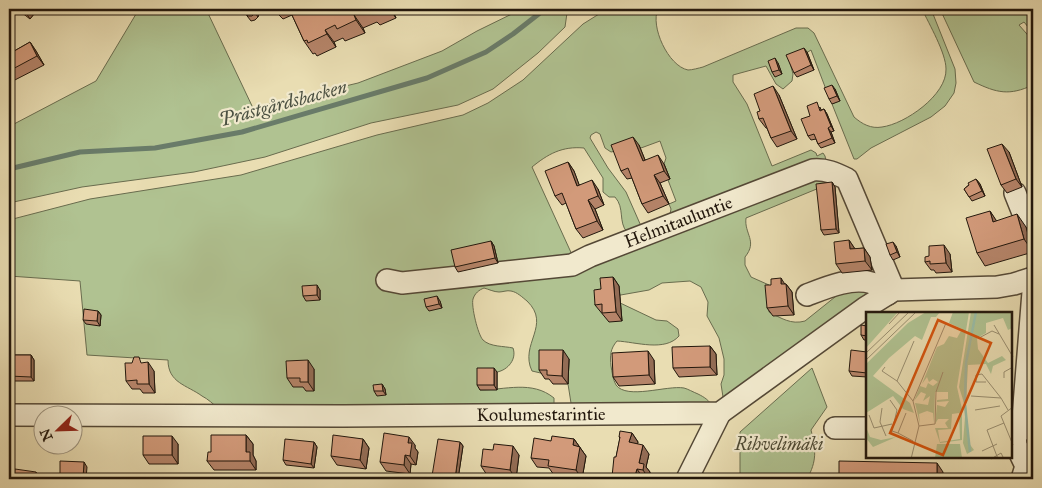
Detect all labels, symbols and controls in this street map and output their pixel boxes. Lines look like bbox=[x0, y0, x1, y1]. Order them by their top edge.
water label: Prästgårdsbacken bbox=[217, 75, 349, 131]
street label: Helmitauluntie bbox=[621, 191, 736, 253]
inset map bbox=[866, 312, 1012, 458]
street label: Koulumestarintie bbox=[476, 403, 606, 426]
north arrow bbox=[32, 406, 82, 456]
text: N bbox=[36, 426, 57, 444]
park label: Rihvelimäki bbox=[734, 433, 823, 455]

